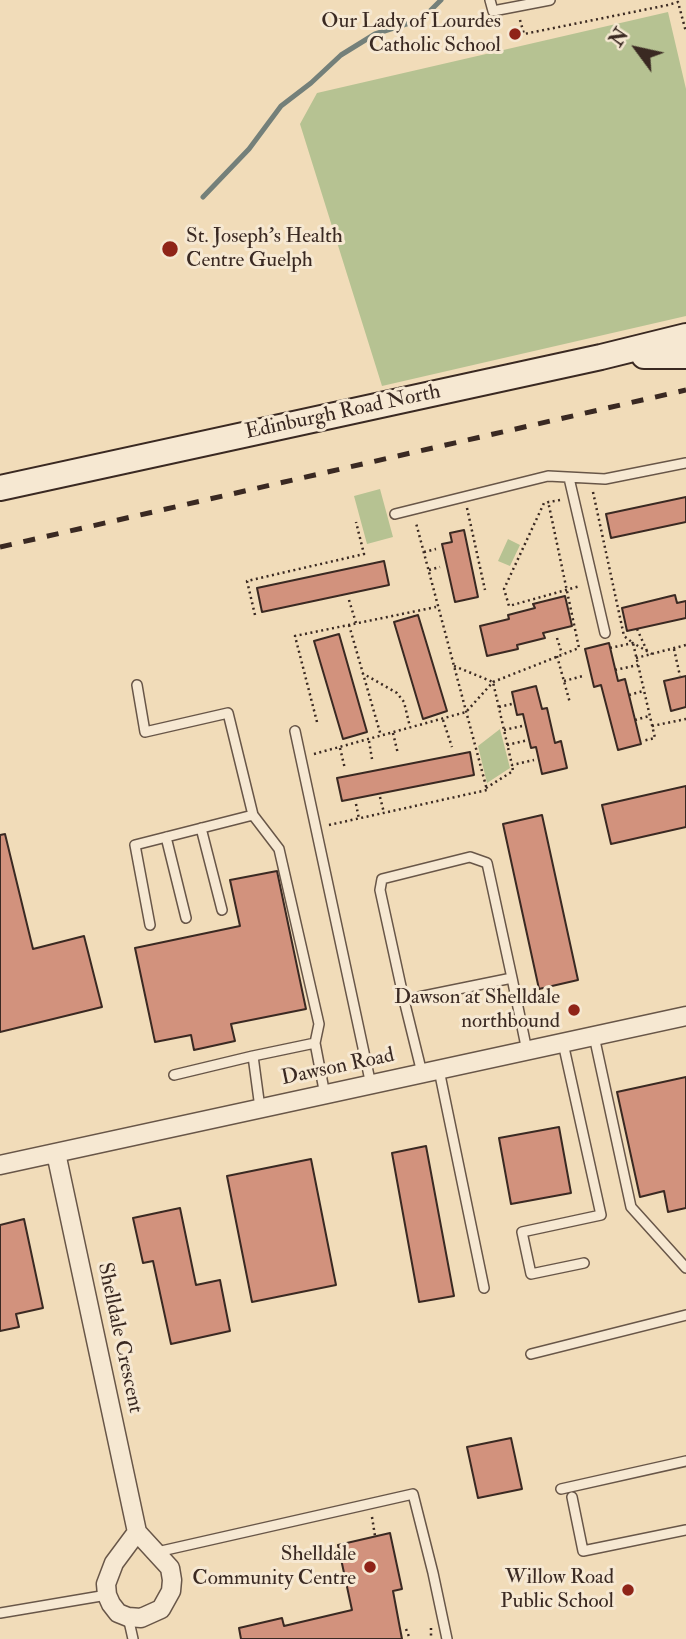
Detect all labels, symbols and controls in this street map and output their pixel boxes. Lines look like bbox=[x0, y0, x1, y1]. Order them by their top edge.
place label: Our Lady of Lourdes Catholic School bbox=[321, 9, 501, 59]
north arrow bbox=[602, 14, 672, 84]
text: N bbox=[605, 24, 634, 51]
marker: Our Lady of Lourdes Catholic School bbox=[507, 26, 523, 42]
place label: St. Joseph's Health Centre Guelph bbox=[186, 224, 343, 274]
marker: St. Joseph's Health Centre Guelph bbox=[160, 239, 180, 259]
street label: Edinburgh Road North bbox=[243, 380, 443, 446]
place label: Dawson at Shelldale northbound bbox=[394, 985, 560, 1035]
marker: Dawson at Shelldale northbound bbox=[566, 1002, 582, 1018]
street label: Dawson Road bbox=[279, 1044, 397, 1092]
street label: Shelldale Crescent bbox=[91, 1260, 147, 1416]
place label: Shelldale Community Centre bbox=[192, 1542, 356, 1592]
marker: Shelldale Community Centre bbox=[362, 1559, 378, 1575]
place label: Willow Road Public School bbox=[500, 1565, 614, 1615]
marker: Willow Road Public School bbox=[620, 1582, 636, 1598]

